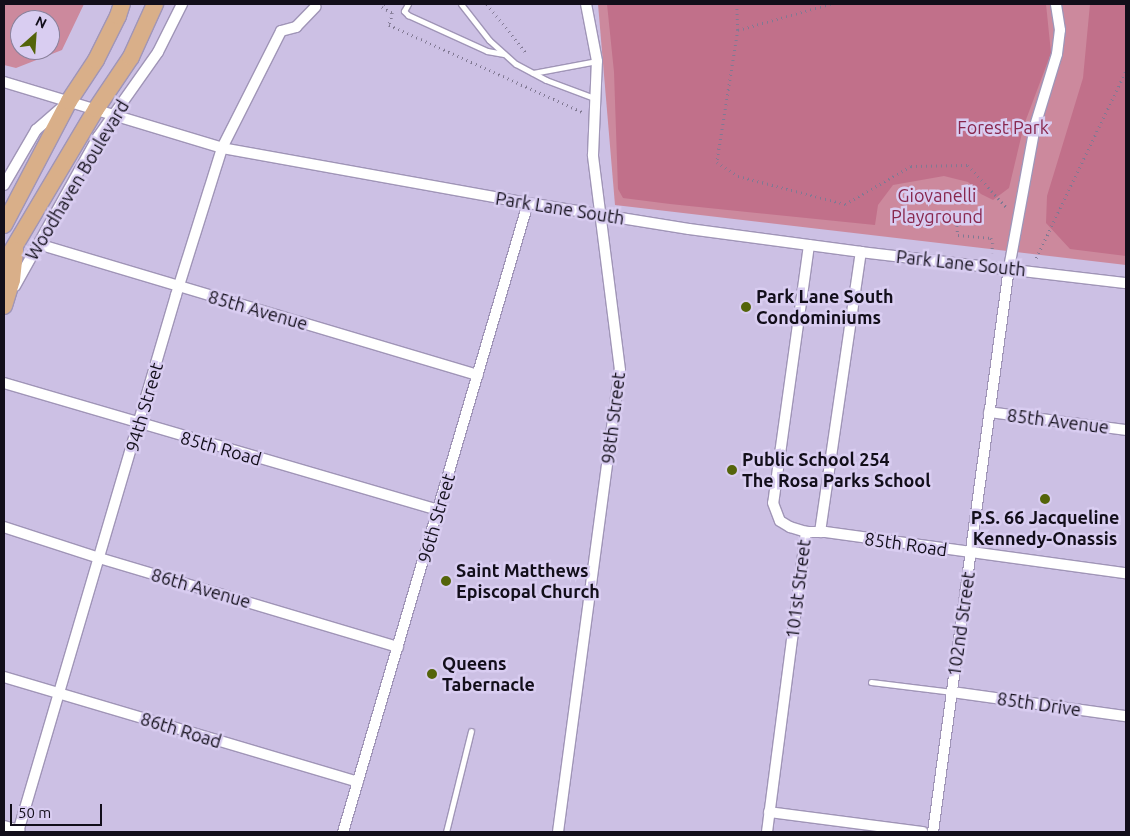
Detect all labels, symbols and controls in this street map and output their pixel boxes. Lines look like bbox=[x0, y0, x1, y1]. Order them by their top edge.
north arrow bbox=[10, 10, 60, 60]
text: N bbox=[33, 13, 49, 32]
street label: Woodhaven Boulevard bbox=[21, 96, 133, 264]
park label: Forest Park bbox=[957, 116, 1049, 138]
park label: Giovanelli Playground bbox=[891, 185, 983, 228]
street label: Park Lane South bbox=[494, 187, 626, 229]
street label: Park Lane South bbox=[895, 245, 1027, 281]
street label: 85th Avenue bbox=[206, 286, 310, 334]
place label: Park Lane South Condominiums bbox=[756, 286, 894, 328]
marker: Park Lane South Condominiums bbox=[740, 301, 752, 313]
street label: 94th Street bbox=[121, 360, 167, 454]
street label: 98th Street bbox=[597, 371, 629, 465]
street label: 85th Avenue bbox=[1006, 404, 1110, 438]
street label: 85th Road bbox=[178, 426, 264, 470]
place label: Public School 254 The Rosa Parks School bbox=[742, 449, 931, 492]
marker: Public School 254 The Rosa Parks School bbox=[726, 464, 738, 476]
street label: 96th Street bbox=[413, 471, 459, 565]
marker: P.S. 66 Jacqueline Kennedy-Onassis bbox=[1039, 493, 1051, 505]
place label: P.S. 66 Jacqueline Kennedy-Onassis bbox=[971, 507, 1119, 550]
street label: 85th Road bbox=[863, 528, 949, 560]
street label: 101st Street bbox=[781, 538, 815, 640]
place label: Saint Matthews Episcopal Church bbox=[456, 560, 600, 602]
street label: 86th Avenue bbox=[149, 564, 253, 612]
street label: 102nd Street bbox=[943, 570, 979, 678]
marker: Saint Matthews Episcopal Church bbox=[440, 575, 452, 587]
place label: Queens Tabernacle bbox=[442, 653, 535, 696]
marker: Queens Tabernacle bbox=[426, 668, 438, 680]
street label: 85th Drive bbox=[996, 687, 1082, 721]
street label: 86th Road bbox=[138, 707, 224, 753]
scale bar bbox=[12, 794, 105, 826]
text: 50 m bbox=[18, 804, 51, 821]

